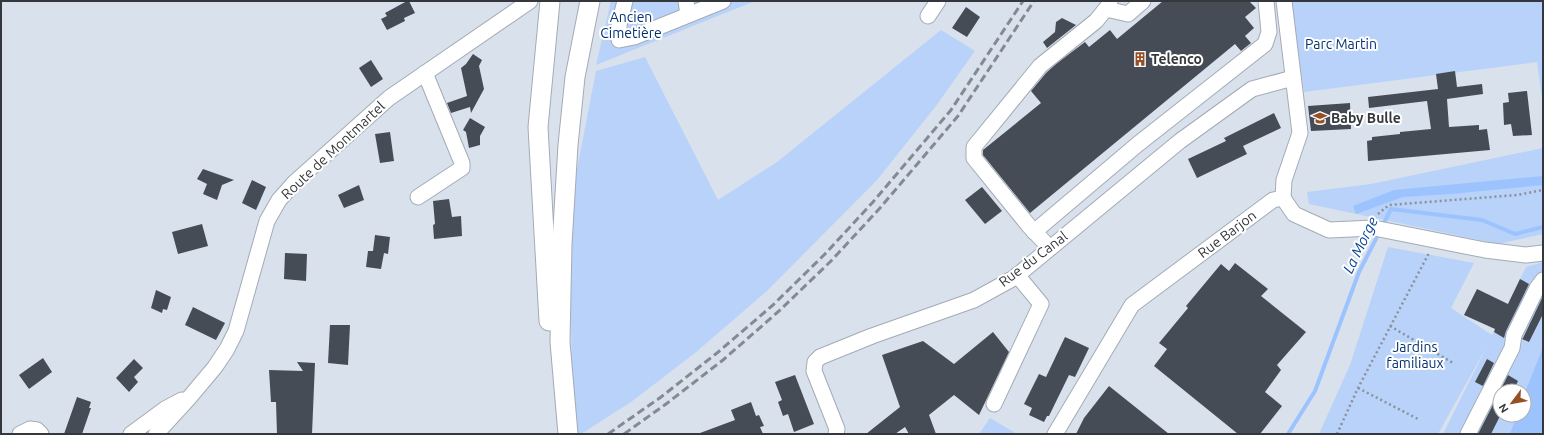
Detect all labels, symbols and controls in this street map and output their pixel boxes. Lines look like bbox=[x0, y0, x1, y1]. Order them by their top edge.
park label: Ancien Cimetière bbox=[600, 9, 662, 41]
park label: Parc Martin bbox=[1305, 36, 1377, 52]
building icon: Telenco bbox=[1132, 51, 1148, 67]
place label: Telenco bbox=[1151, 51, 1202, 67]
street label: Route de Montmartel bbox=[278, 98, 388, 202]
school or university icon: Baby Bulle bbox=[1312, 110, 1328, 126]
place label: Baby Bulle bbox=[1331, 110, 1401, 126]
street label: Rue Barjon bbox=[1195, 207, 1259, 261]
water label: La Morge bbox=[1339, 214, 1381, 276]
street label: Rue du Canal bbox=[996, 228, 1071, 290]
park label: Jardins familiaux bbox=[1386, 339, 1444, 371]
north arrow bbox=[1492, 383, 1532, 423]
text: N bbox=[1496, 402, 1511, 415]

